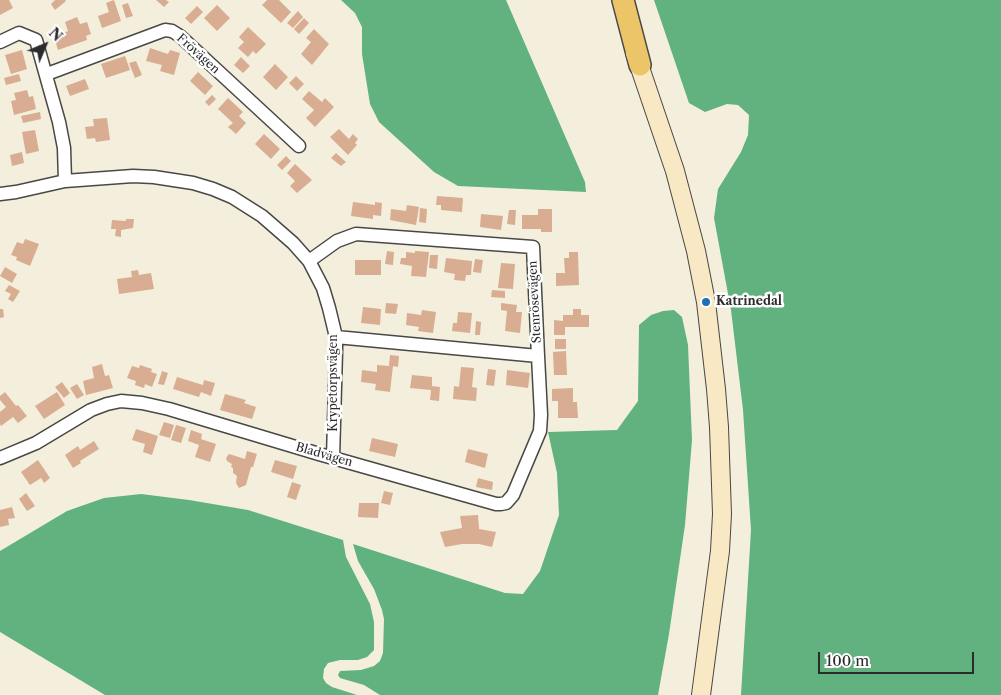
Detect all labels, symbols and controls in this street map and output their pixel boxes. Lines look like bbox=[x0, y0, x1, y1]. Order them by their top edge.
north arrow bbox=[20, 20, 70, 70]
text: N bbox=[45, 24, 66, 45]
street label: Frövägen bbox=[174, 31, 222, 77]
street label: Stenrösevägen bbox=[526, 260, 544, 344]
place label: Katrinedal bbox=[716, 295, 782, 309]
marker: Katrinedal bbox=[700, 296, 712, 308]
street label: Krypetorpsvägen bbox=[327, 334, 341, 432]
street label: Bladvägen bbox=[294, 440, 354, 470]
scale bar bbox=[821, 642, 977, 674]
text: 100 m bbox=[826, 651, 869, 670]

